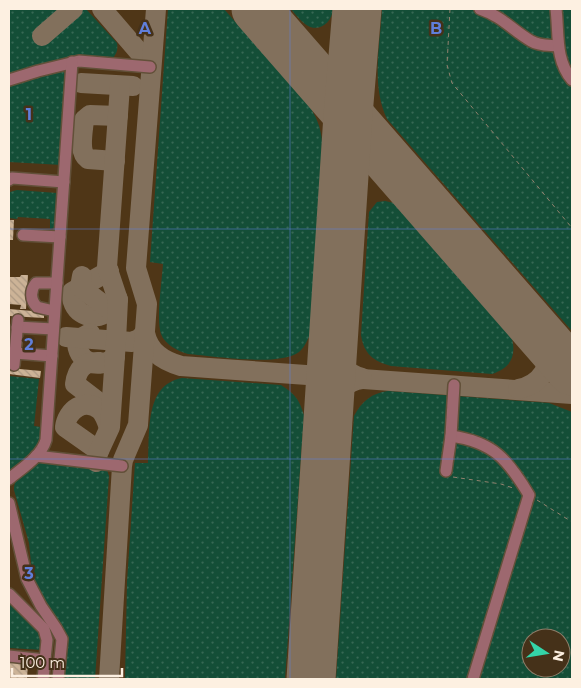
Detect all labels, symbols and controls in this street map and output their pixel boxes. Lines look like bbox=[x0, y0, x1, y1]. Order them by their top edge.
text: A bbox=[138, 19, 152, 38]
text: B bbox=[430, 19, 442, 38]
text: 1 bbox=[26, 105, 32, 124]
text: 2 bbox=[24, 335, 34, 354]
text: 3 bbox=[23, 564, 34, 583]
north arrow bbox=[521, 628, 571, 678]
scale bar bbox=[12, 646, 122, 678]
text: N bbox=[549, 648, 569, 663]
text: 100 m bbox=[20, 653, 65, 672]

